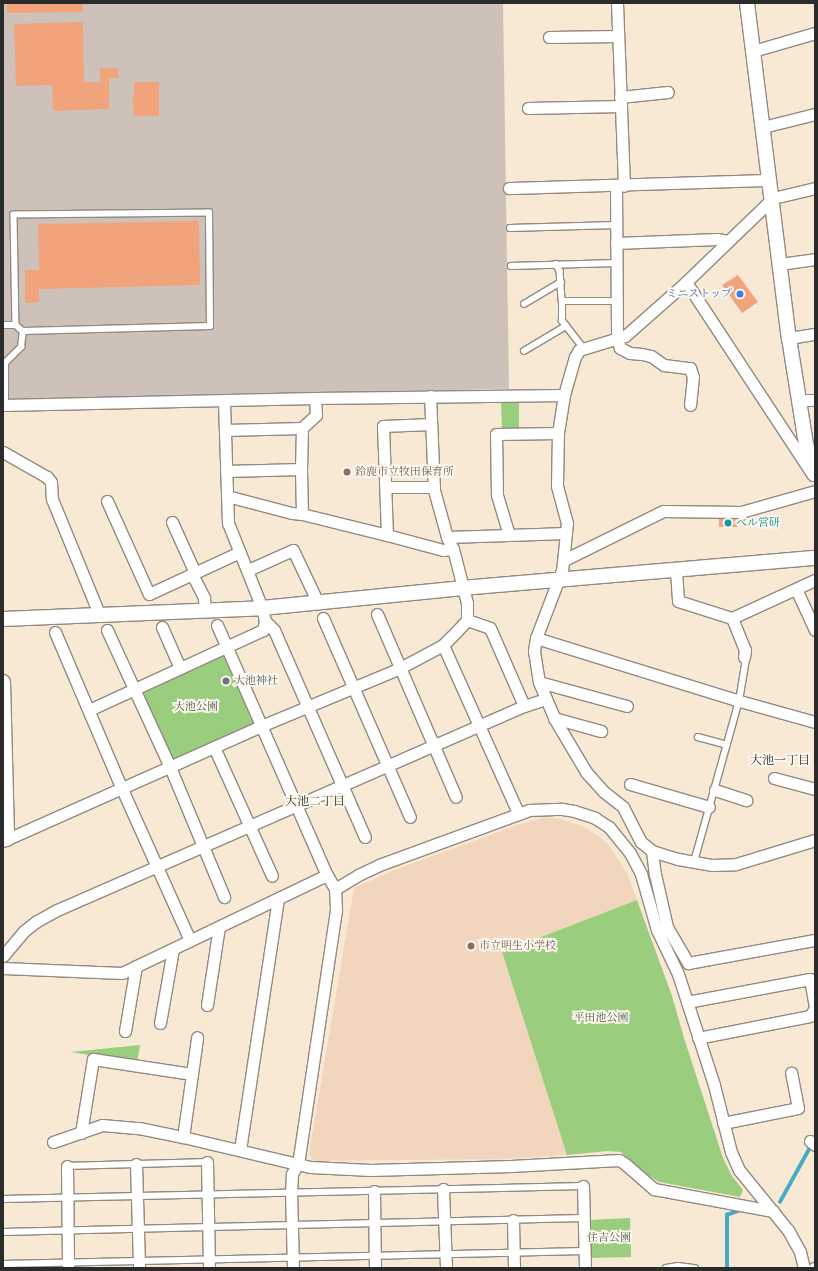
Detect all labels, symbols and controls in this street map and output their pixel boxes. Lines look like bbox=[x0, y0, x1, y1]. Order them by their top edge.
place label: ミニストップ bbox=[666, 287, 732, 301]
marker: ミニストップ bbox=[735, 289, 745, 299]
place label: 鈴鹿市立牧田保育所 bbox=[355, 465, 454, 479]
marker: 鈴鹿市立牧田保育所 bbox=[342, 467, 352, 477]
place label: べル営研 bbox=[736, 516, 780, 530]
marker: べル営研 bbox=[723, 518, 733, 528]
place label: 大池神社 bbox=[234, 674, 278, 688]
marker: 大池神社 bbox=[221, 676, 231, 686]
park label: 大池公園 bbox=[174, 700, 218, 714]
district label: 大池一丁目 bbox=[750, 754, 810, 768]
district label: 大池二丁目 bbox=[285, 795, 345, 809]
place label: 市立明生小学校 bbox=[479, 939, 556, 953]
marker: 市立明生小学校 bbox=[466, 941, 476, 951]
park label: 平田池公園 bbox=[574, 1011, 628, 1025]
park label: 住吉公園 bbox=[587, 1231, 631, 1245]

